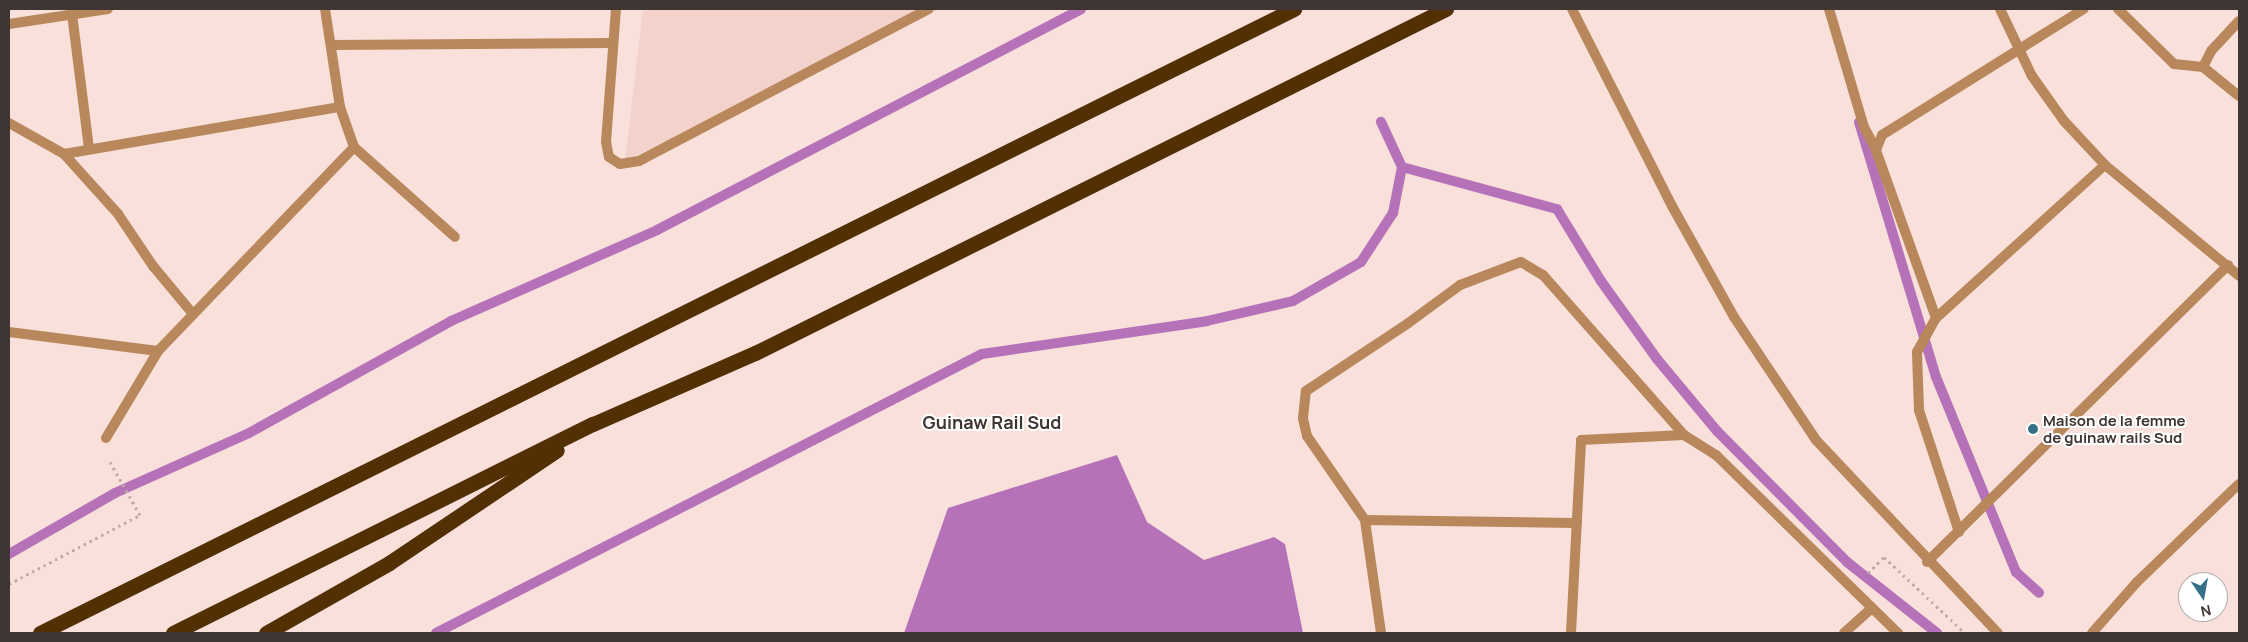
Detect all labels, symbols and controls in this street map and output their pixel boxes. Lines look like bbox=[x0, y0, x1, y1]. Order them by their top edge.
district label: Guinaw Rail Sud bbox=[923, 411, 1061, 433]
place label: Maison de la femme de guinaw rails Sud bbox=[2043, 411, 2186, 446]
marker: Maison de la femme de guinaw rails Sud bbox=[2027, 423, 2039, 435]
north arrow bbox=[2178, 572, 2228, 622]
text: N bbox=[2199, 601, 2213, 622]

